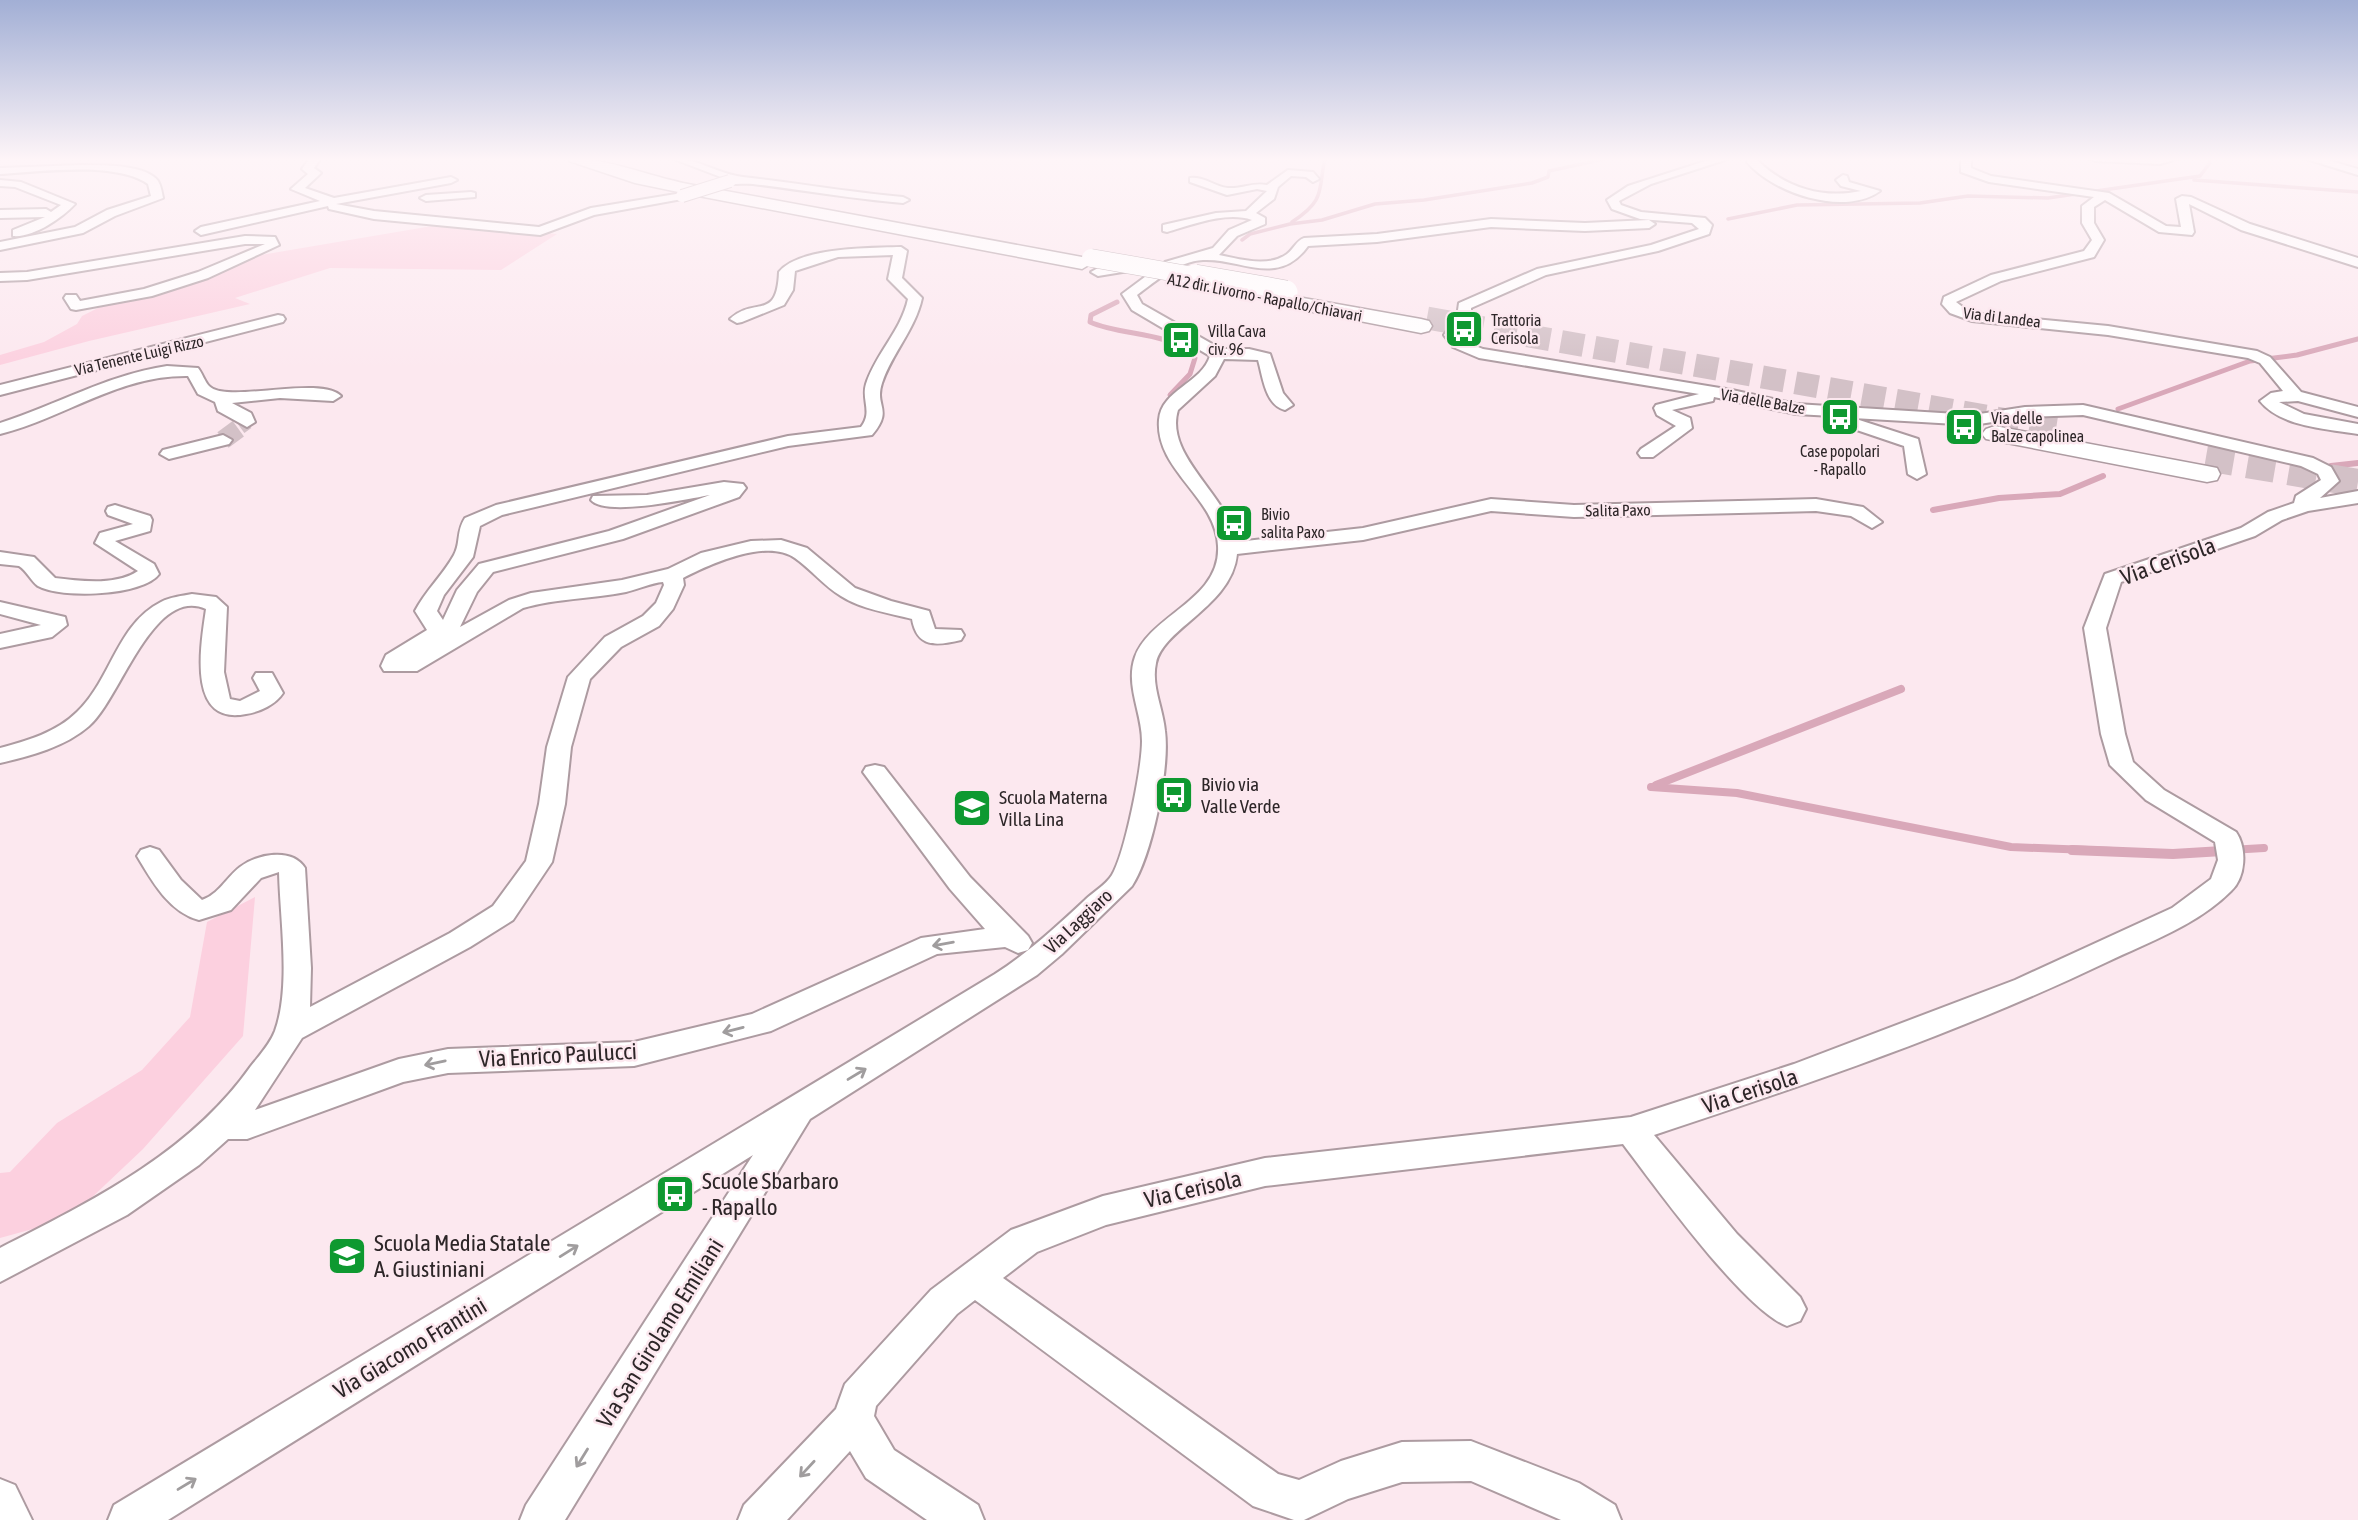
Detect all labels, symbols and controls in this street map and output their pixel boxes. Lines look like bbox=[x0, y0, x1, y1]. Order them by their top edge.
street label: A12 dir. Livorno - Rapallo/Chiavari bbox=[1166, 269, 1364, 326]
street label: Via di Landea bbox=[1962, 303, 2042, 331]
bus stop icon: Trattoria Cerisola bbox=[1443, 308, 1485, 350]
place label: Trattoria Cerisola bbox=[1491, 311, 1541, 347]
bus stop icon: Villa Cava civ. 96 bbox=[1160, 319, 1202, 361]
place label: Villa Cava civ. 96 bbox=[1208, 322, 1266, 358]
street label: Via Tenente Luigi Rizzo bbox=[73, 331, 206, 380]
street label: Via delle Balze bbox=[1719, 385, 1807, 417]
bus stop icon: Case popolari - Rapallo bbox=[1819, 396, 1861, 438]
bus stop icon: Via delle Balze capolinea bbox=[1943, 406, 1985, 448]
place label: Via delle Balze capolinea bbox=[1991, 409, 2084, 446]
place label: Case popolari - Rapallo bbox=[1800, 442, 1880, 479]
street label: Salita Paxo bbox=[1585, 500, 1651, 520]
bus stop icon: Bivio salita Paxo bbox=[1213, 502, 1255, 544]
place label: Bivio salita Paxo bbox=[1261, 505, 1325, 541]
street label: Via Cerisola bbox=[2117, 532, 2219, 590]
place label: Bivio via Valle Verde bbox=[1201, 773, 1280, 817]
bus stop icon: Bivio via Valle Verde bbox=[1153, 774, 1195, 816]
place label: Scuola Materna Villa Lina bbox=[999, 786, 1108, 830]
school or university icon: Scuola Materna Villa Lina bbox=[951, 787, 993, 829]
street label: Via Laggiaro bbox=[1039, 884, 1117, 958]
one-way arrow bbox=[932, 938, 955, 951]
one-way arrow bbox=[722, 1024, 745, 1037]
street label: Via Enrico Paulucci bbox=[478, 1038, 638, 1072]
one-way arrow bbox=[424, 1057, 447, 1071]
street label: Via Cerisola bbox=[1699, 1063, 1801, 1119]
one-way arrow bbox=[847, 1066, 867, 1080]
street label: Via Cerisola bbox=[1142, 1165, 1244, 1213]
place label: Scuole Sbarbaro - Rapallo bbox=[702, 1168, 839, 1220]
bus stop icon: Scuole Sbarbaro - Rapallo bbox=[654, 1173, 696, 1215]
place label: Scuola Media Statale A. Giustiniani bbox=[374, 1230, 550, 1282]
street label: Via San Girolamo Emiliani bbox=[591, 1234, 729, 1432]
school or university icon: Scuola Media Statale A. Giustiniani bbox=[326, 1235, 368, 1277]
one-way arrow bbox=[559, 1243, 579, 1257]
street label: Via Giacomo Frantini bbox=[329, 1292, 491, 1404]
one-way arrow bbox=[574, 1448, 588, 1468]
one-way arrow bbox=[798, 1460, 815, 1477]
one-way arrow bbox=[177, 1477, 196, 1492]

